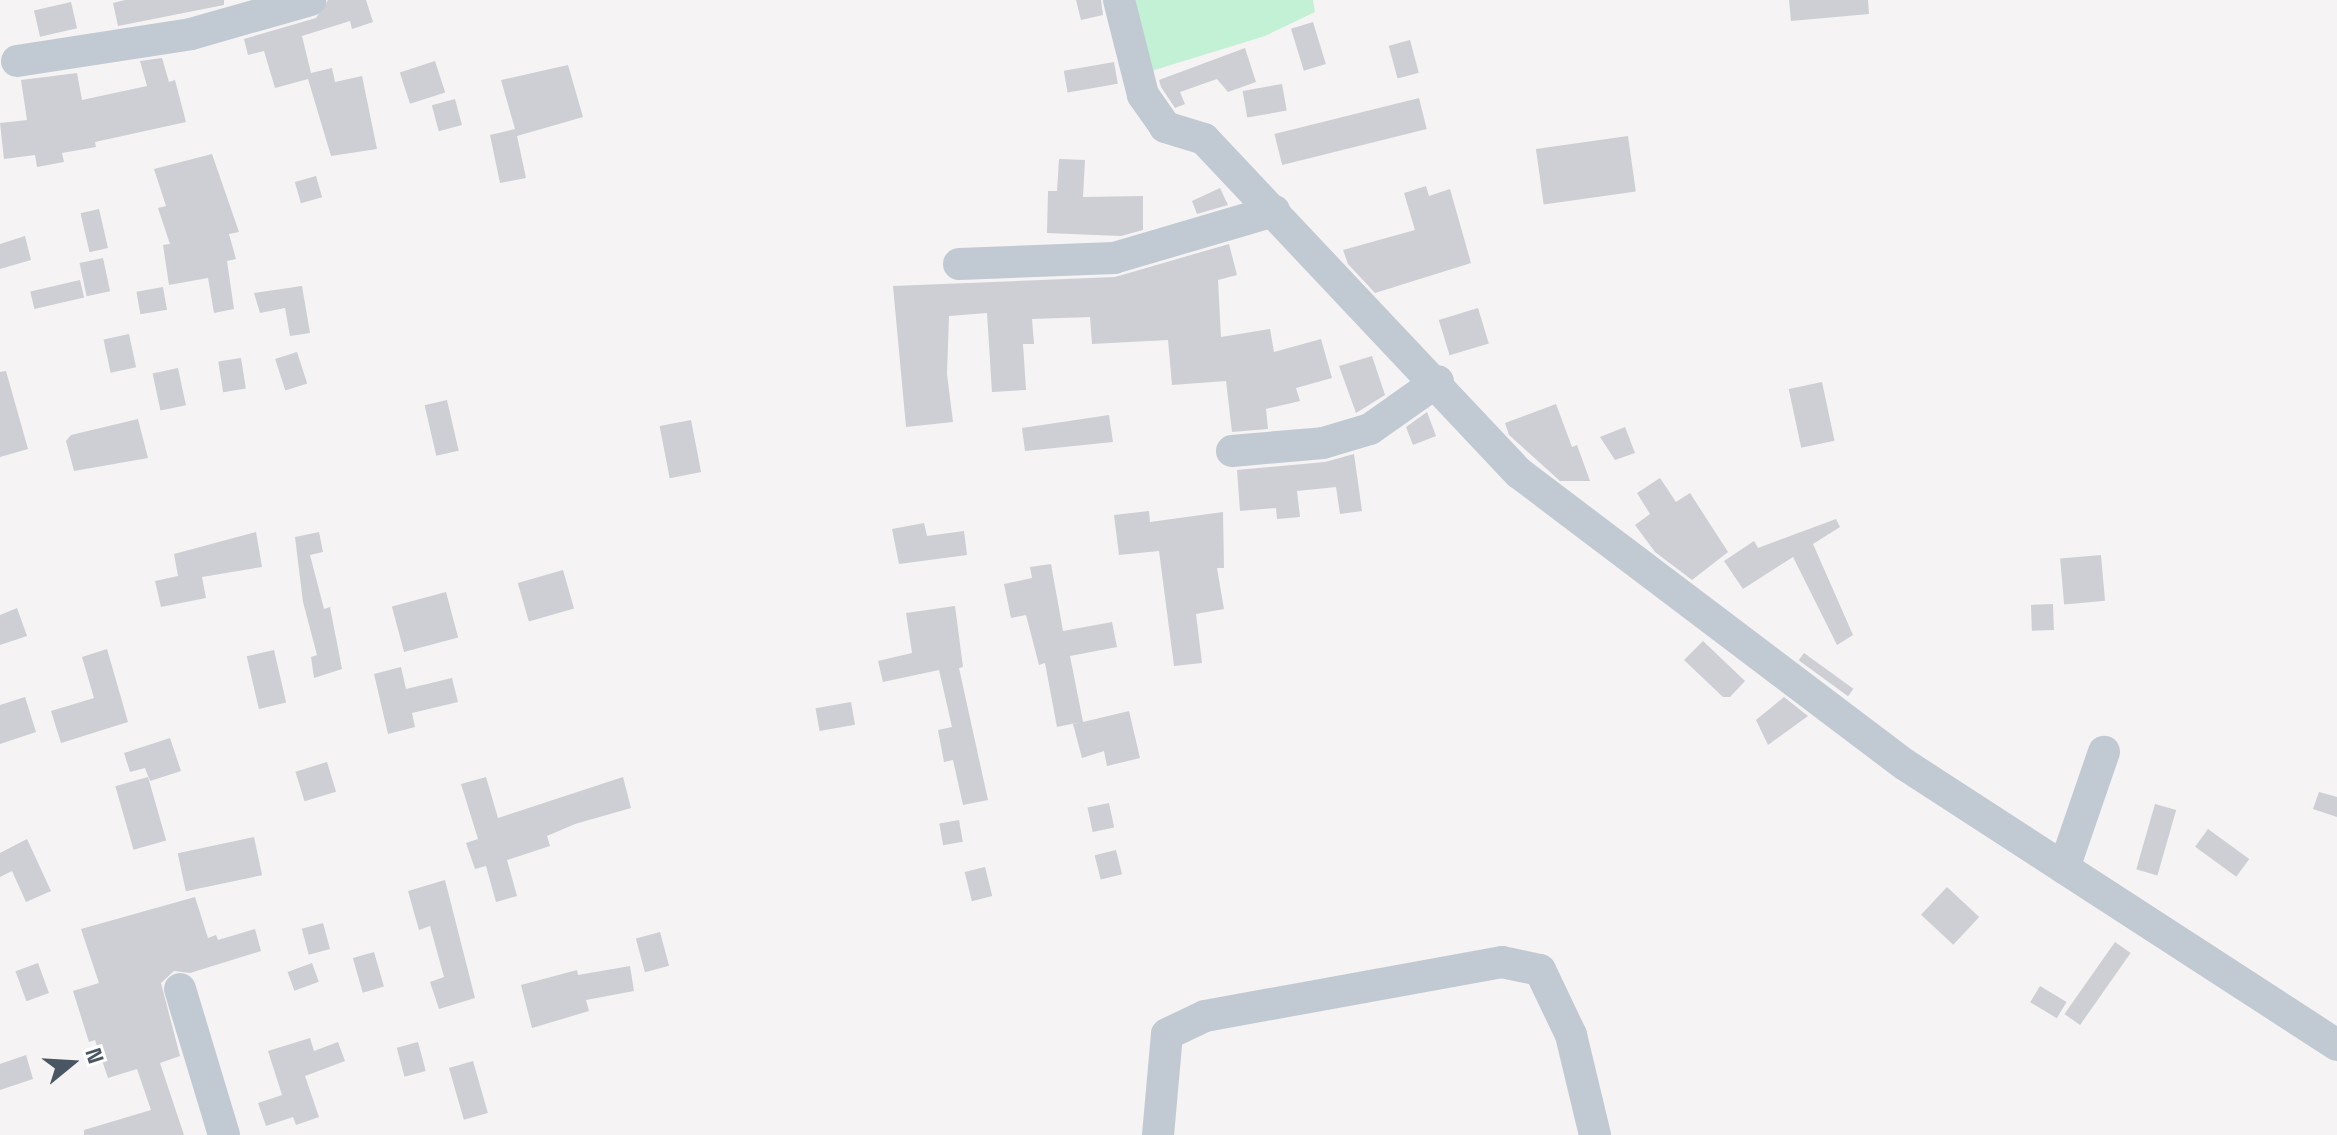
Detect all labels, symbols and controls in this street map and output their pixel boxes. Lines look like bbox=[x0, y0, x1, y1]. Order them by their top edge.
north arrow bbox=[32, 1023, 112, 1103]
text: N bbox=[79, 1044, 110, 1067]

